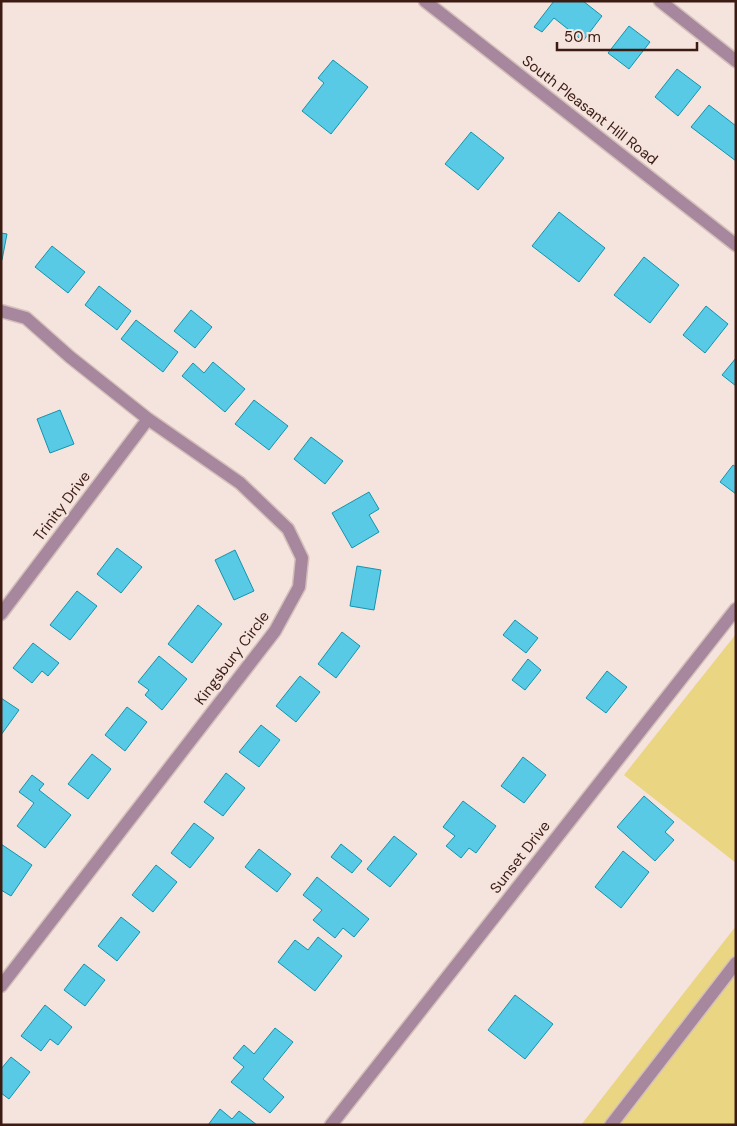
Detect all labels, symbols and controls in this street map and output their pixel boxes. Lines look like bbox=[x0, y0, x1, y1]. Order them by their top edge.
scale bar bbox=[557, 20, 697, 52]
text: 50 m bbox=[564, 27, 601, 47]
street label: South Pleasant Hill Road bbox=[518, 51, 662, 169]
street label: Trinity Drive bbox=[29, 467, 95, 545]
street label: Kingsbury Circle bbox=[190, 607, 274, 709]
street label: Sunset Drive bbox=[485, 817, 555, 897]

